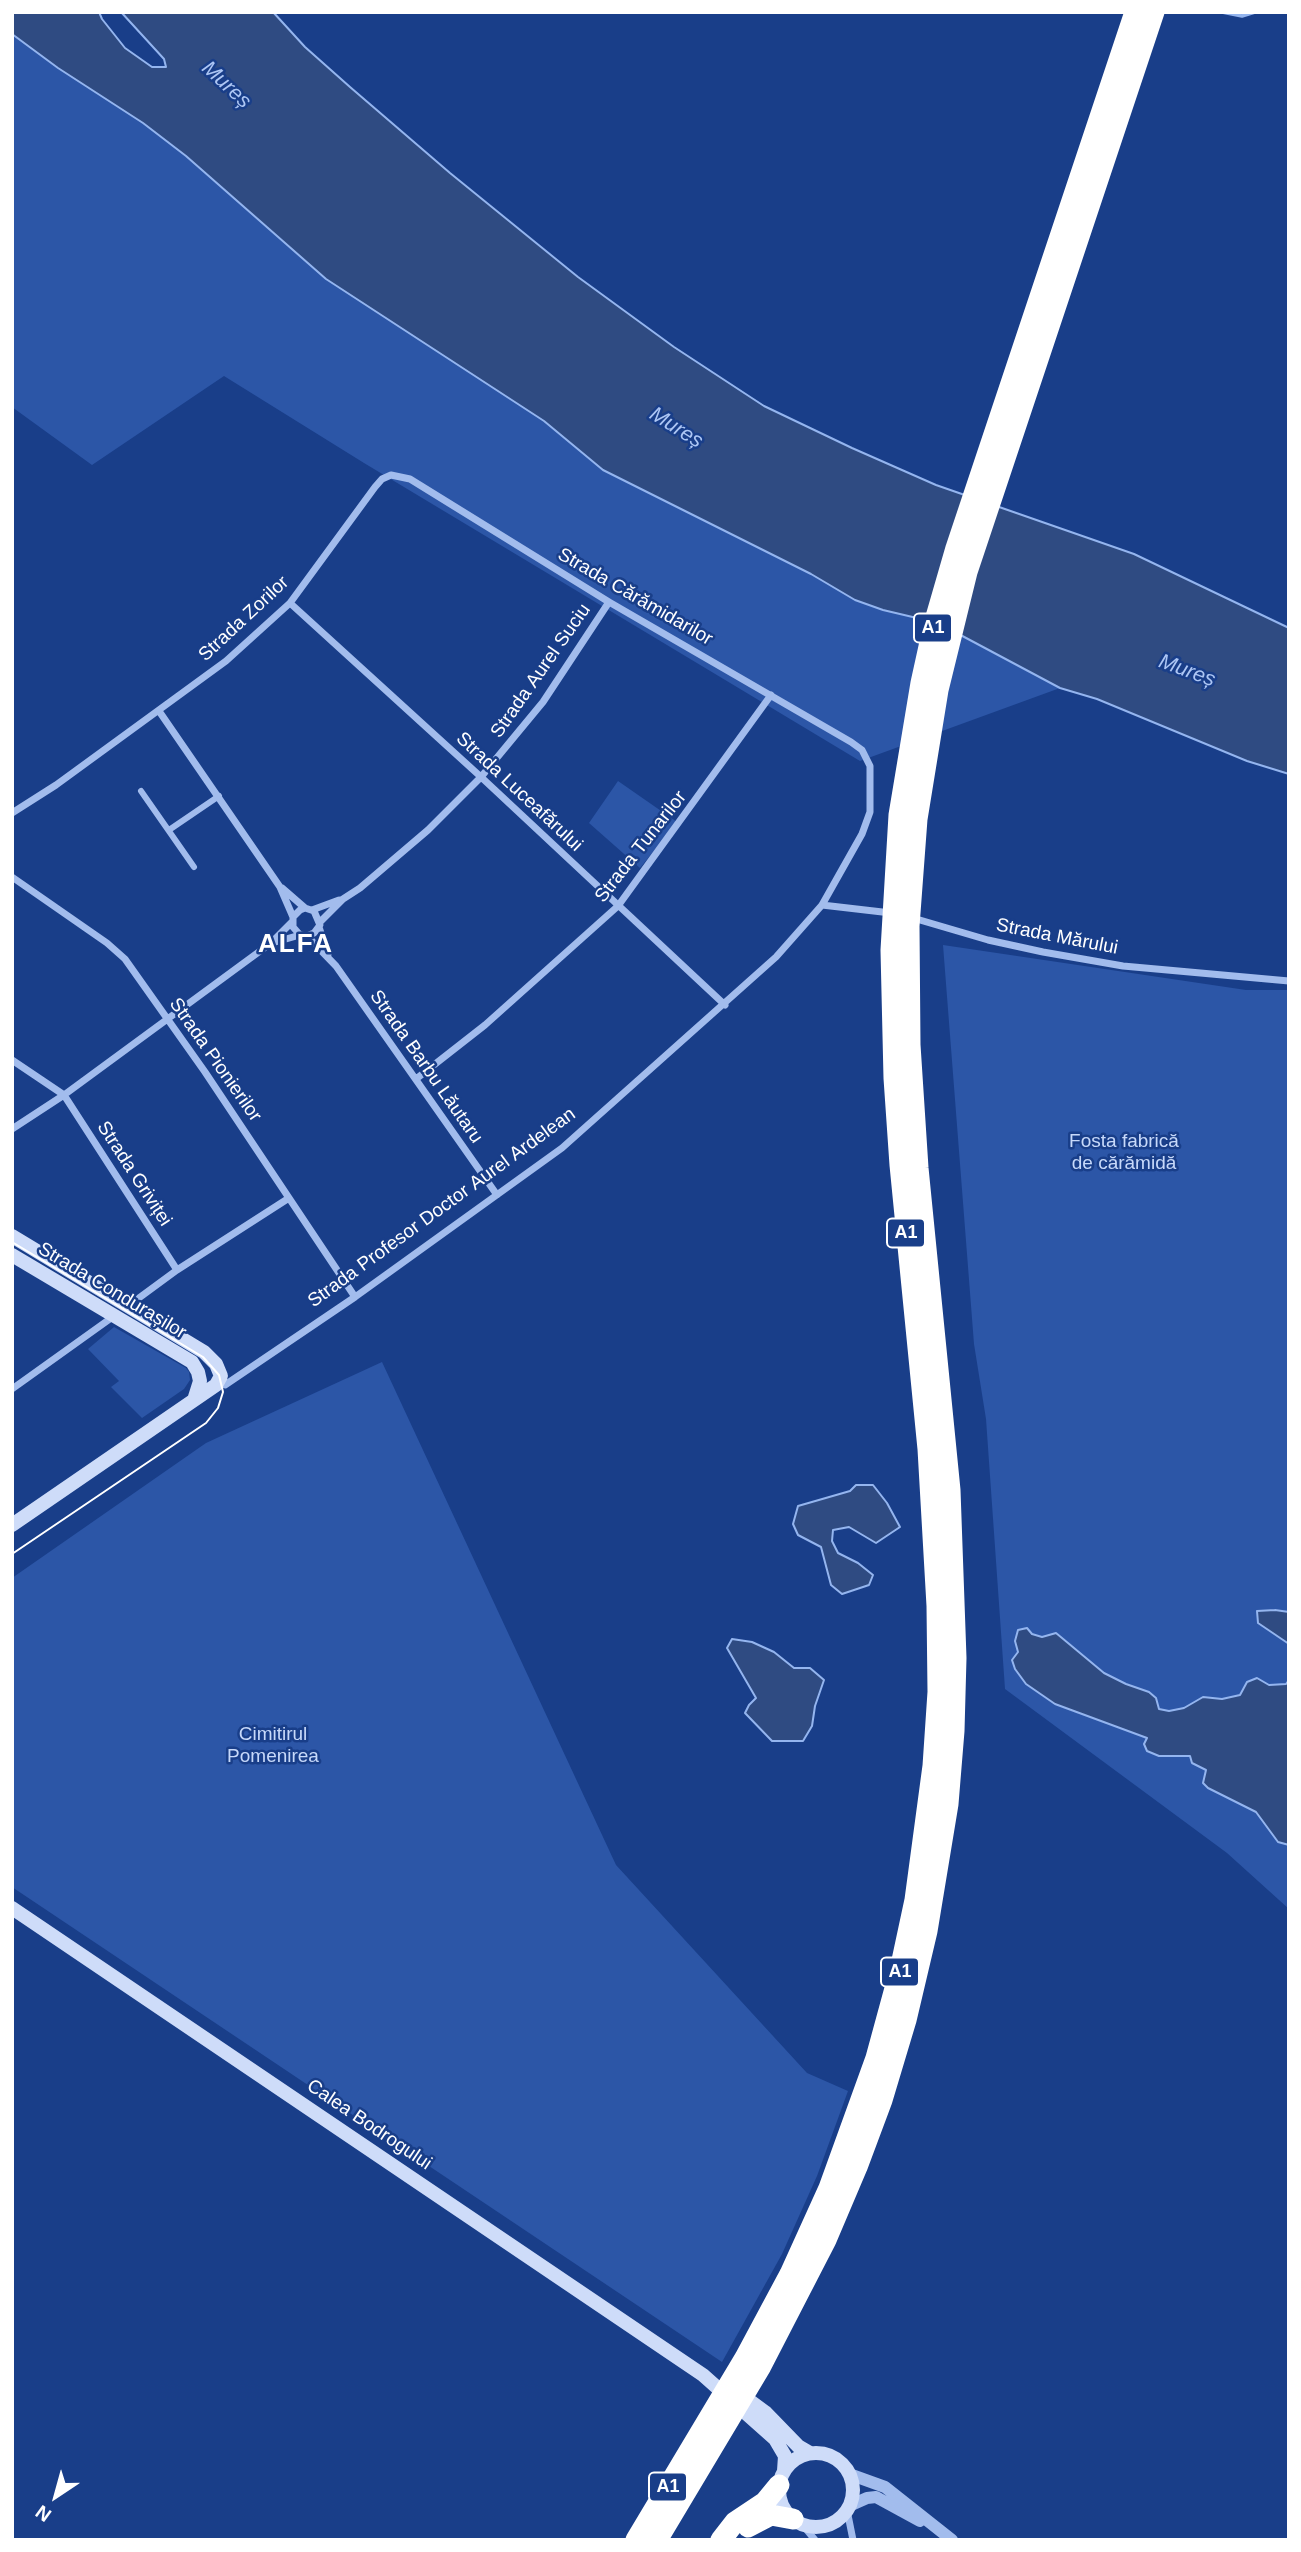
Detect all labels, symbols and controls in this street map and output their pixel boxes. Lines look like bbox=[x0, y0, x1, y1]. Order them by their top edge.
water label: Mureș bbox=[196, 56, 256, 114]
water label: Mureș bbox=[645, 402, 707, 454]
street label: Strada Cărămidarilor bbox=[553, 543, 717, 651]
street label: Strada Zorilor bbox=[194, 571, 294, 667]
street label: Strada Aurel Suciu bbox=[486, 600, 596, 742]
road number: A1 bbox=[914, 614, 952, 642]
water label: Mureș bbox=[1155, 649, 1219, 693]
street label: Strada Luceafărului bbox=[451, 727, 587, 857]
street label: Strada Tunarilor bbox=[590, 787, 692, 907]
street label: Strada Mărului bbox=[994, 914, 1120, 960]
district label: ALFA bbox=[259, 929, 333, 961]
street label: Strada Barbu Lăutaru bbox=[365, 986, 487, 1148]
street label: Strada Pionierilor bbox=[164, 994, 266, 1126]
street label: Strada Profesor Doctor Aurel Ardelean bbox=[304, 1103, 580, 1313]
street label: Strada Griviței bbox=[92, 1117, 176, 1231]
park label: Fosta fabrică de cărămidă bbox=[1069, 1131, 1179, 1175]
road number: A1 bbox=[887, 1218, 925, 1248]
street label: Strada Condurașilor bbox=[34, 1238, 190, 1344]
park label: Cimitirul Pomenirea bbox=[227, 1724, 319, 1768]
road number: A1 bbox=[881, 1958, 919, 1986]
street label: Calea Bodrogului bbox=[302, 2075, 436, 2175]
north arrow bbox=[21, 2461, 91, 2531]
road number: A1 bbox=[649, 2472, 687, 2502]
text: N bbox=[32, 2501, 55, 2526]

